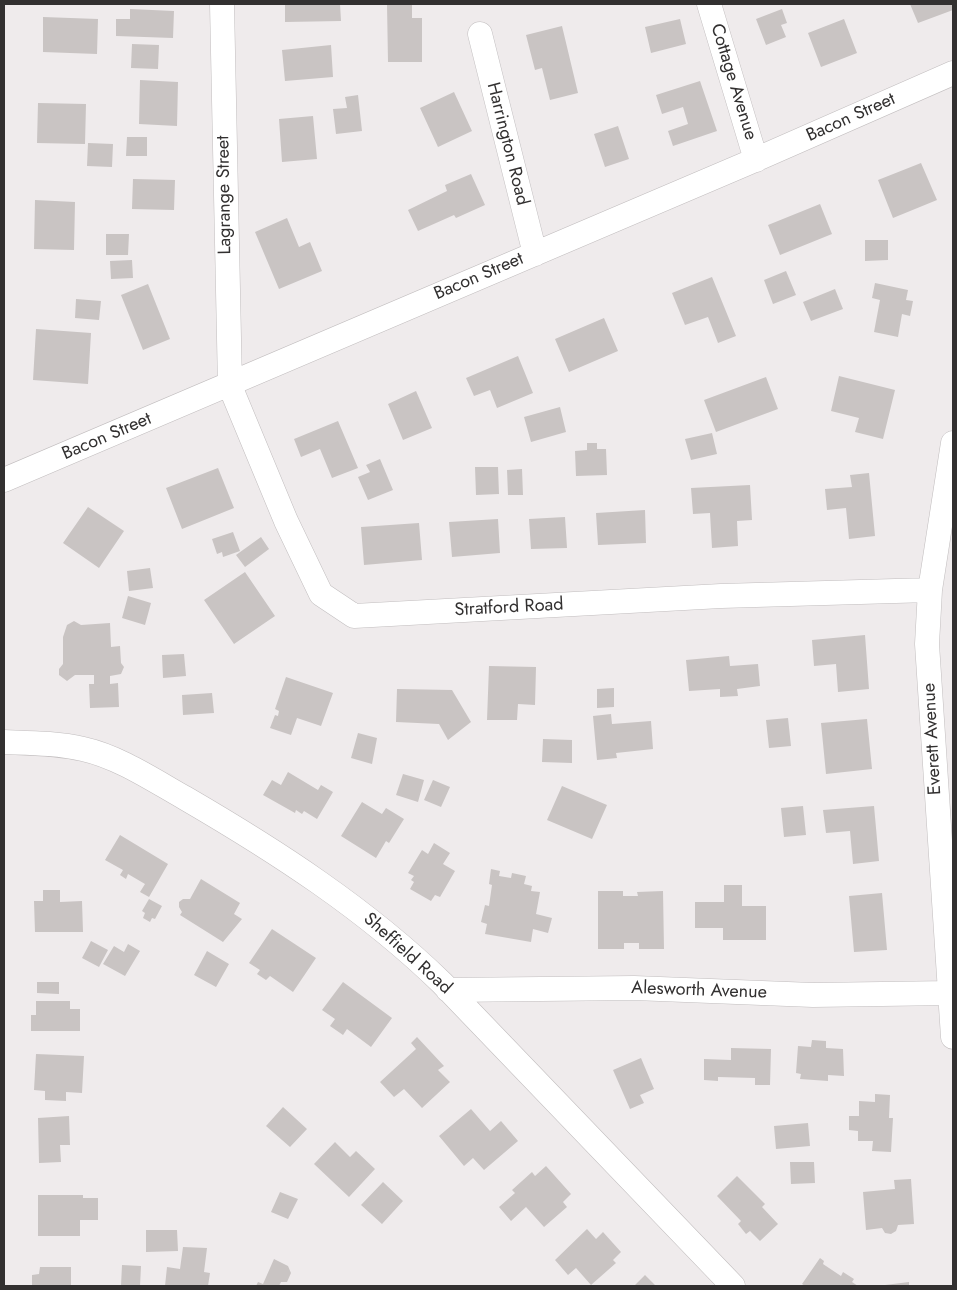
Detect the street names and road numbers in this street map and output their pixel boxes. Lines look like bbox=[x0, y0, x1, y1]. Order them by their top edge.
street label: Cottage Avenue bbox=[705, 21, 761, 143]
street label: Harrington Road bbox=[481, 80, 533, 208]
street label: Bacon Street bbox=[803, 89, 899, 147]
street label: Lagrange Street bbox=[213, 135, 237, 255]
street label: Bacon Street bbox=[431, 249, 527, 305]
street label: Bacon Street bbox=[59, 409, 155, 465]
street label: Stratford Road bbox=[454, 594, 564, 622]
street label: Everett Avenue bbox=[919, 682, 947, 796]
street label: Sheffield Road bbox=[358, 909, 456, 999]
street label: Alesworth Avenue bbox=[631, 978, 767, 1004]

